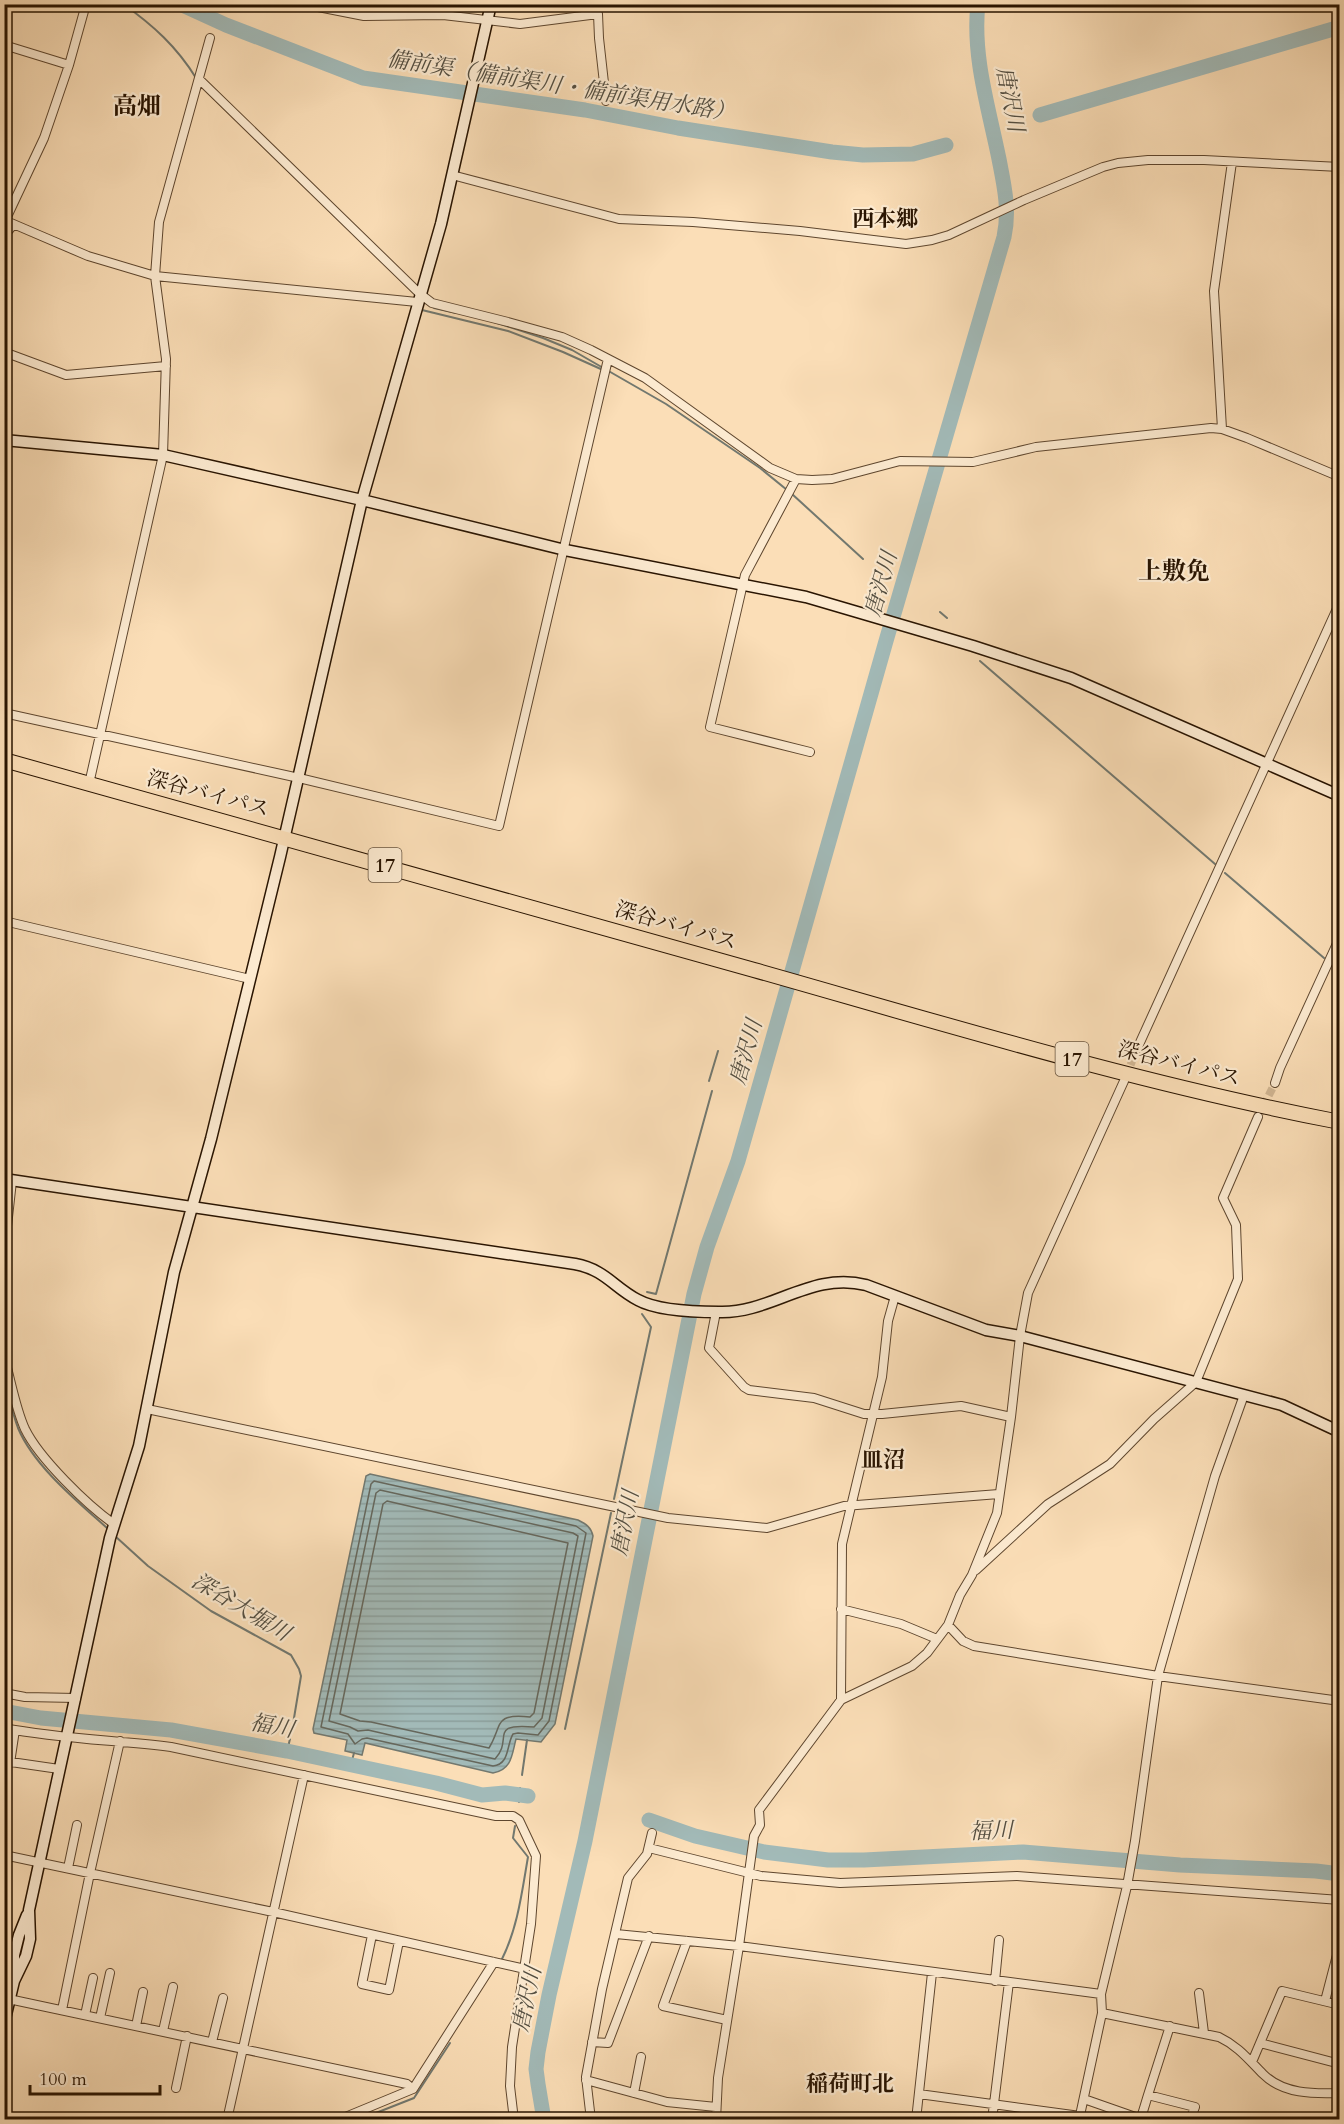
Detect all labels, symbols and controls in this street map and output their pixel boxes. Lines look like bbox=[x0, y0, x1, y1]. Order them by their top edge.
water label: 備前渠（備前渠川・備前渠用水路） bbox=[385, 44, 737, 128]
water label: 唐沢川 bbox=[989, 64, 1031, 136]
district label: 高畑 bbox=[113, 90, 161, 123]
district label: 西本郷 bbox=[852, 204, 919, 234]
water label: 唐沢川 bbox=[857, 546, 905, 620]
district label: 上敷免 bbox=[1138, 555, 1210, 588]
street label: 深谷バイパス bbox=[144, 764, 272, 824]
road number: 17 bbox=[368, 848, 402, 882]
street label: 深谷バイパス bbox=[612, 895, 740, 957]
water label: 唐沢川 bbox=[722, 1014, 770, 1088]
street label: 深谷バイパス bbox=[1115, 1035, 1243, 1093]
road number: 17 bbox=[1056, 1042, 1088, 1076]
district label: 皿沼 bbox=[861, 1445, 905, 1475]
water label: 唐沢川 bbox=[604, 1486, 646, 1558]
water label: 深谷大堀川 bbox=[186, 1566, 298, 1649]
water label: 福川 bbox=[248, 1707, 298, 1745]
water label: 福川 bbox=[968, 1815, 1016, 1847]
water label: 唐沢川 bbox=[505, 1962, 549, 2034]
scale bar bbox=[30, 2058, 160, 2096]
text: 100 m bbox=[39, 2067, 87, 2092]
district label: 稲荷町北 bbox=[806, 2069, 894, 2099]

